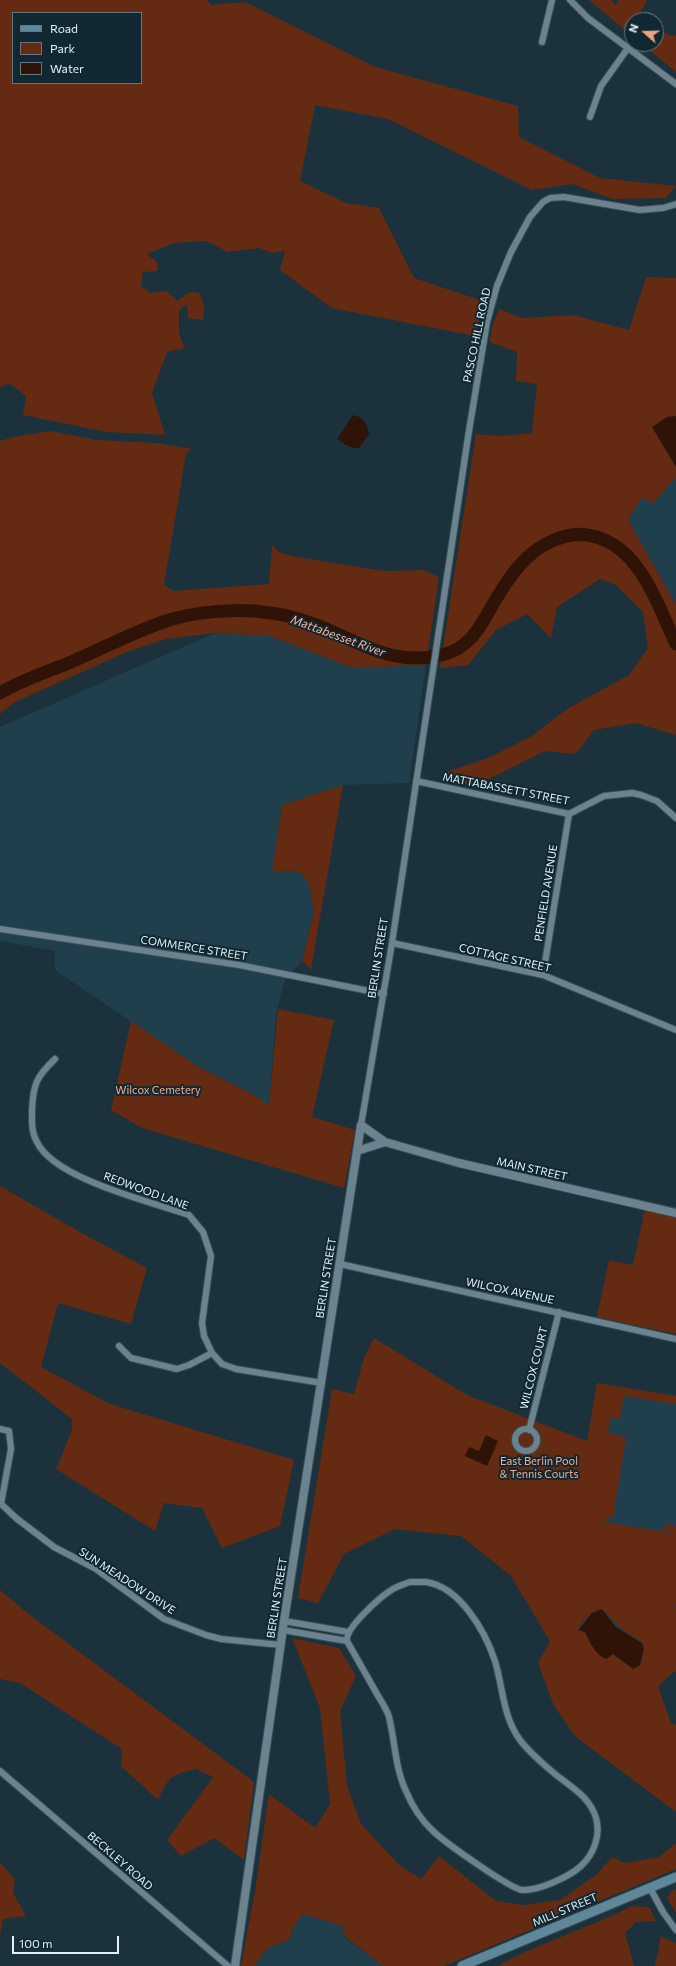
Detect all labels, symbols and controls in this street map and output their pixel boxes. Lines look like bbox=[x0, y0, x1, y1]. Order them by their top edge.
legend bbox=[12, 12, 142, 84]
north arrow bbox=[624, 12, 664, 52]
text: Road bbox=[50, 21, 78, 35]
text: N bbox=[626, 22, 641, 34]
text: Park bbox=[50, 41, 75, 55]
text: Water bbox=[50, 61, 84, 75]
street label: PASCO HILL ROAD bbox=[461, 286, 493, 384]
water label: Mattabesset River bbox=[289, 612, 387, 660]
street label: MATTABASSETT STREET bbox=[441, 770, 571, 808]
street label: PENFIELD AVENUE bbox=[532, 844, 560, 942]
street label: BERLIN STREET bbox=[365, 917, 391, 999]
street label: COMMERCE STREET bbox=[140, 933, 248, 963]
street label: COTTAGE STREET bbox=[458, 941, 552, 975]
park label: Wilcox Cemetery bbox=[115, 1083, 201, 1097]
street label: MAIN STREET bbox=[495, 1154, 569, 1184]
street label: REDWOOD LANE bbox=[102, 1169, 190, 1213]
street label: BERLIN STREET bbox=[313, 1237, 339, 1319]
street label: WILCOX AVENUE bbox=[465, 1275, 555, 1307]
street label: WILCOX COURT bbox=[517, 1325, 551, 1411]
park label: East Berlin Pool & Tennis Courts bbox=[500, 1454, 578, 1480]
street label: SUN MEADOW DRIVE bbox=[76, 1545, 178, 1617]
street label: BERLIN STREET bbox=[264, 1557, 290, 1639]
street label: BECKLEY ROAD bbox=[85, 1829, 155, 1893]
street label: MILL STREET bbox=[531, 1890, 599, 1930]
scale bar bbox=[14, 1928, 121, 1954]
text: 100 m bbox=[19, 1936, 53, 1950]

